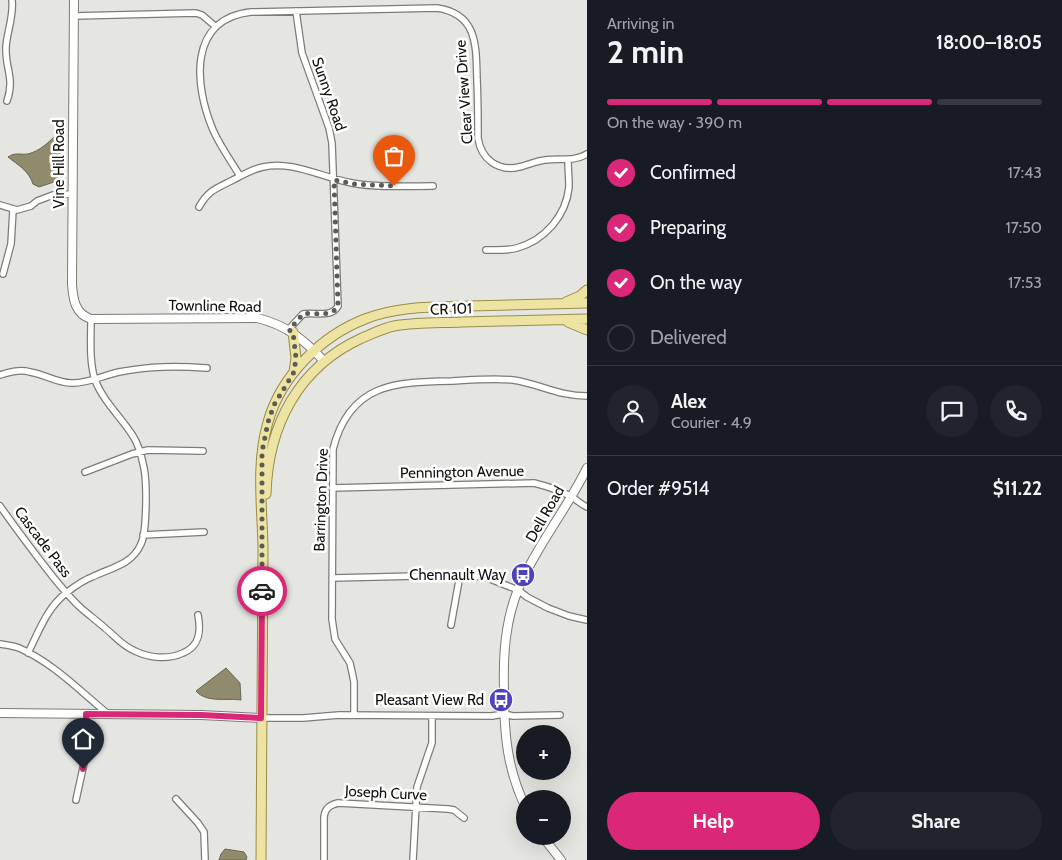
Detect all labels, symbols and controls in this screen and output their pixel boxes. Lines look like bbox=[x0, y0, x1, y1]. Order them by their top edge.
text: Arriving in bbox=[607, 14, 674, 33]
text: 18:00–18:05 bbox=[936, 31, 1042, 54]
text: 2 min bbox=[607, 32, 684, 71]
street label: Clear View Drive bbox=[451, 39, 477, 145]
street label: Sunny Road bbox=[308, 55, 350, 133]
text: On the way · 390 m bbox=[607, 113, 742, 132]
street label: Vine Hill Road bbox=[50, 119, 68, 209]
pin bbox=[373, 135, 415, 186]
icon: bag bbox=[380, 142, 408, 170]
icon: check bbox=[607, 159, 635, 187]
text: Confirmed bbox=[650, 161, 736, 184]
text: 17:43 bbox=[1008, 163, 1042, 182]
icon: check bbox=[607, 214, 635, 242]
text: Preparing bbox=[650, 216, 726, 239]
text: 17:50 bbox=[1006, 218, 1042, 237]
icon: check bbox=[607, 269, 635, 297]
text: On the way bbox=[650, 271, 742, 294]
text: 17:53 bbox=[1008, 273, 1042, 292]
street label: Townline Road bbox=[168, 296, 262, 316]
street label: CR 101 bbox=[430, 299, 472, 319]
text: Delivered bbox=[650, 326, 727, 349]
button: person bbox=[607, 385, 659, 437]
button: chat bbox=[926, 385, 978, 437]
button: phone bbox=[990, 385, 1042, 437]
text: Alex bbox=[671, 390, 707, 413]
text: Courier · 4.9 bbox=[671, 413, 752, 432]
street label: Barrington Drive bbox=[310, 448, 332, 552]
street label: Pennington Avenue bbox=[400, 462, 525, 482]
text: Order #9514 bbox=[607, 477, 709, 500]
text: $11.22 bbox=[993, 477, 1042, 500]
street label: Dell Road bbox=[522, 483, 568, 545]
street label: Cascade Pass bbox=[11, 503, 75, 581]
bus stop icon: Chennault Way bbox=[510, 562, 536, 588]
courier bbox=[237, 566, 287, 616]
place label: Chennault Way bbox=[409, 566, 506, 584]
icon: car bbox=[248, 577, 276, 605]
bus stop icon: Pleasant View Rd bbox=[488, 687, 514, 713]
place label: Pleasant View Rd bbox=[375, 691, 484, 709]
pin bbox=[62, 718, 104, 769]
icon: home bbox=[69, 725, 97, 753]
map controls bbox=[516, 725, 571, 845]
button: + bbox=[516, 725, 571, 780]
street label: Joseph Curve bbox=[344, 782, 428, 804]
button: − bbox=[516, 790, 571, 845]
button: Help bbox=[607, 792, 820, 850]
button: Share bbox=[830, 792, 1042, 850]

